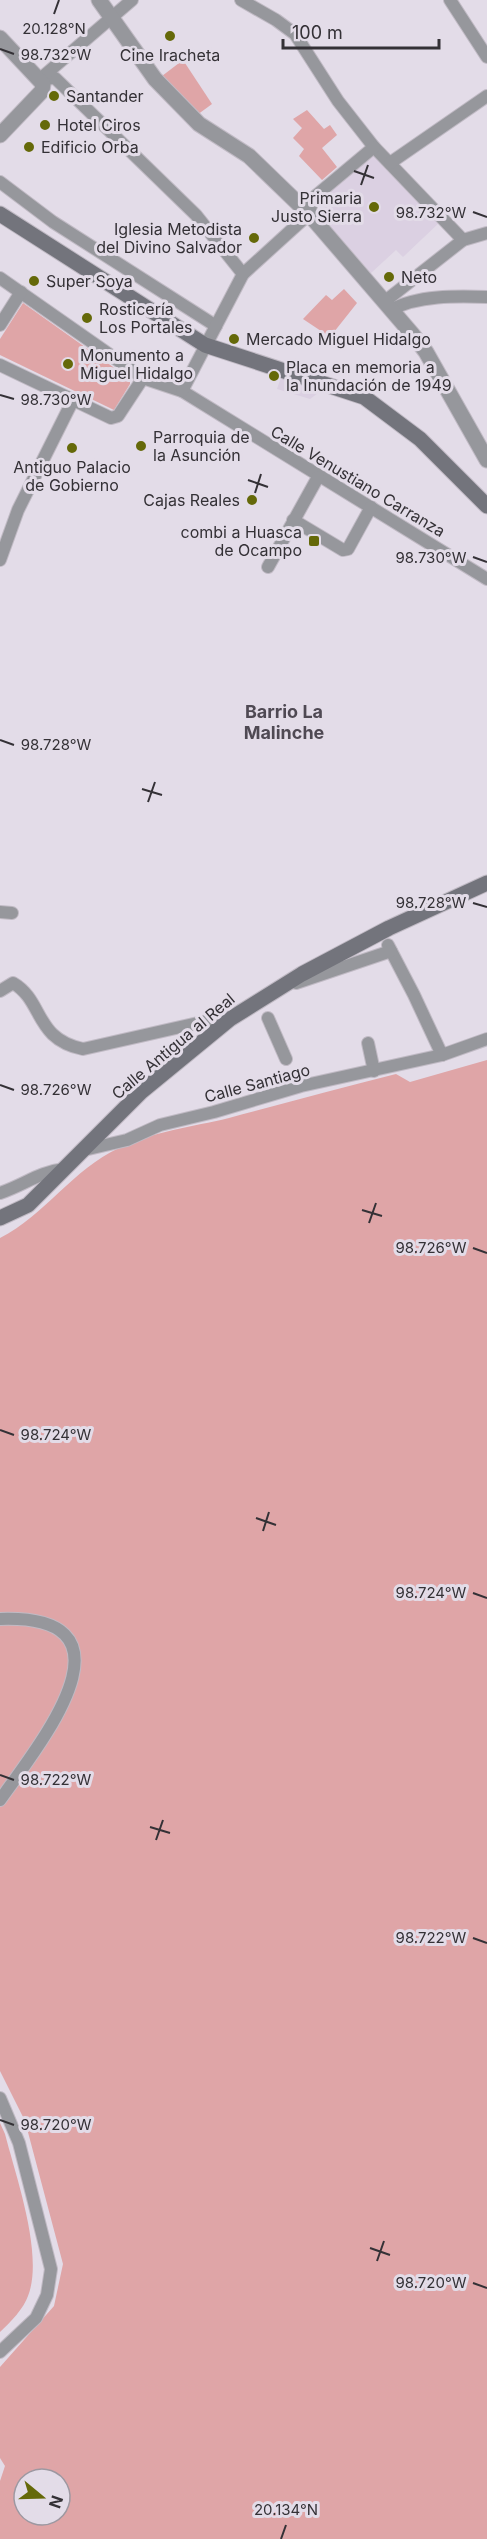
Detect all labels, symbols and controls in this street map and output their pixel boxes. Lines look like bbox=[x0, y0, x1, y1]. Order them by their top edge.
scale bar bbox=[283, 12, 439, 50]
text: 20.128°N bbox=[22, 19, 86, 38]
text: 100 m bbox=[292, 22, 343, 43]
marker: Cine Iracheta bbox=[163, 29, 177, 43]
text: 98.732°W bbox=[21, 45, 92, 64]
place label: Cine Iracheta bbox=[120, 45, 220, 65]
place label: Santander bbox=[66, 86, 144, 106]
marker: Santander bbox=[47, 89, 61, 103]
place label: Hotel Ciros bbox=[57, 115, 141, 135]
marker: Hotel Ciros bbox=[38, 118, 52, 132]
place label: Edificio Orba bbox=[41, 137, 139, 157]
marker: Edificio Orba bbox=[22, 140, 36, 154]
place label: Primaria Justo Sierra bbox=[271, 188, 362, 226]
marker: Primaria Justo Sierra bbox=[367, 200, 381, 214]
text: 98.732°W bbox=[396, 203, 467, 222]
place label: Iglesia Metodista del Divino Salvador bbox=[96, 219, 242, 257]
marker: Iglesia Metodista del Divino Salvador bbox=[247, 231, 261, 245]
place label: Neto bbox=[401, 267, 437, 287]
marker: Neto bbox=[382, 270, 396, 284]
place label: Super Soya bbox=[46, 271, 133, 291]
marker: Super Soya bbox=[27, 274, 41, 288]
place label: Rosticería Los Portales bbox=[99, 299, 193, 337]
marker: Rosticería Los Portales bbox=[80, 311, 94, 325]
place label: Mercado Miguel Hidalgo bbox=[246, 329, 431, 349]
marker: Mercado Miguel Hidalgo bbox=[227, 332, 241, 346]
place label: Monumento a Miguel Hidalgo bbox=[80, 345, 193, 383]
marker: Monumento a Miguel Hidalgo bbox=[61, 357, 75, 371]
place label: Placa en memoria a la Inundación de 1949 bbox=[286, 357, 452, 395]
marker: Placa en memoria a la Inundación de 1949 bbox=[267, 369, 281, 383]
text: 98.730°W bbox=[21, 390, 92, 409]
street label: Calle Venustiano Carranza bbox=[267, 421, 449, 541]
place label: Parroquia de la Asunción bbox=[153, 427, 250, 465]
marker: Parroquia de la Asunción bbox=[134, 439, 148, 453]
marker: Antiguo Palacio de Gobierno bbox=[65, 441, 79, 455]
place label: Antiguo Palacio de Gobierno bbox=[13, 457, 131, 495]
place label: Cajas Reales bbox=[143, 490, 240, 510]
marker: Cajas Reales bbox=[245, 493, 259, 507]
place label: combi a Huasca de Ocampo bbox=[181, 522, 302, 560]
marker: combi a Huasca de Ocampo bbox=[307, 534, 321, 548]
text: 98.730°W bbox=[396, 548, 467, 567]
district label: Barrio La Malinche bbox=[244, 701, 325, 743]
text: 98.728°W bbox=[21, 735, 92, 754]
text: 98.728°W bbox=[396, 893, 467, 912]
street label: Calle Antigua al Real bbox=[107, 989, 239, 1103]
street label: Calle Santiago bbox=[202, 1059, 312, 1107]
text: 98.726°W bbox=[21, 1080, 92, 1099]
text: 98.726°W bbox=[396, 1238, 467, 1257]
text: 98.724°W bbox=[21, 1425, 92, 1444]
text: 98.724°W bbox=[396, 1583, 467, 1602]
text: 98.722°W bbox=[21, 1770, 92, 1789]
text: 98.722°W bbox=[396, 1928, 467, 1947]
text: 98.720°W bbox=[20, 2115, 92, 2134]
text: 98.720°W bbox=[395, 2273, 467, 2292]
north arrow bbox=[12, 2467, 72, 2527]
text: N bbox=[45, 2493, 68, 2511]
text: 20.134°N bbox=[254, 2500, 318, 2519]

